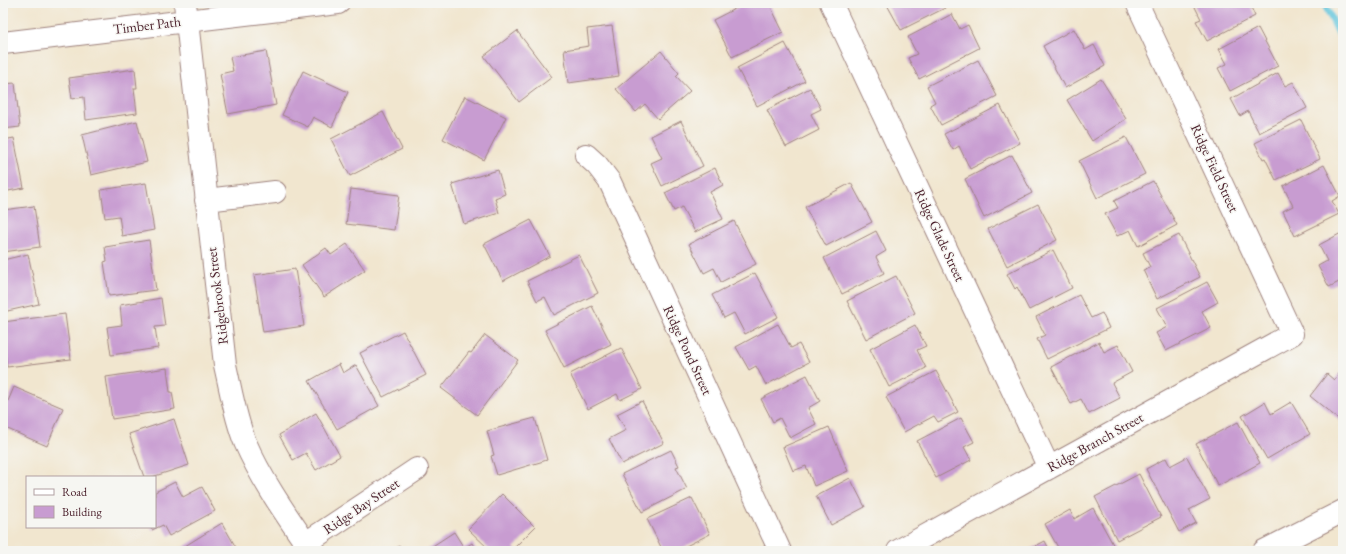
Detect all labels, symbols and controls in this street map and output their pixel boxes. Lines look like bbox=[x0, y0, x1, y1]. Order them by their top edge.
street label: Timber Path bbox=[112, 12, 182, 38]
street label: Ridge Field Street bbox=[1187, 121, 1243, 215]
street label: Ridge Glade Street bbox=[911, 186, 970, 285]
street label: Ridgebrook Street bbox=[202, 246, 232, 346]
street label: Ridge Pond Street bbox=[659, 302, 717, 398]
street label: Ridge Branch Street bbox=[1044, 408, 1147, 476]
street label: Ridge Bay Street bbox=[319, 474, 403, 538]
legend bbox=[26, 476, 156, 528]
text: Road bbox=[62, 484, 88, 500]
text: Building bbox=[62, 504, 103, 520]

